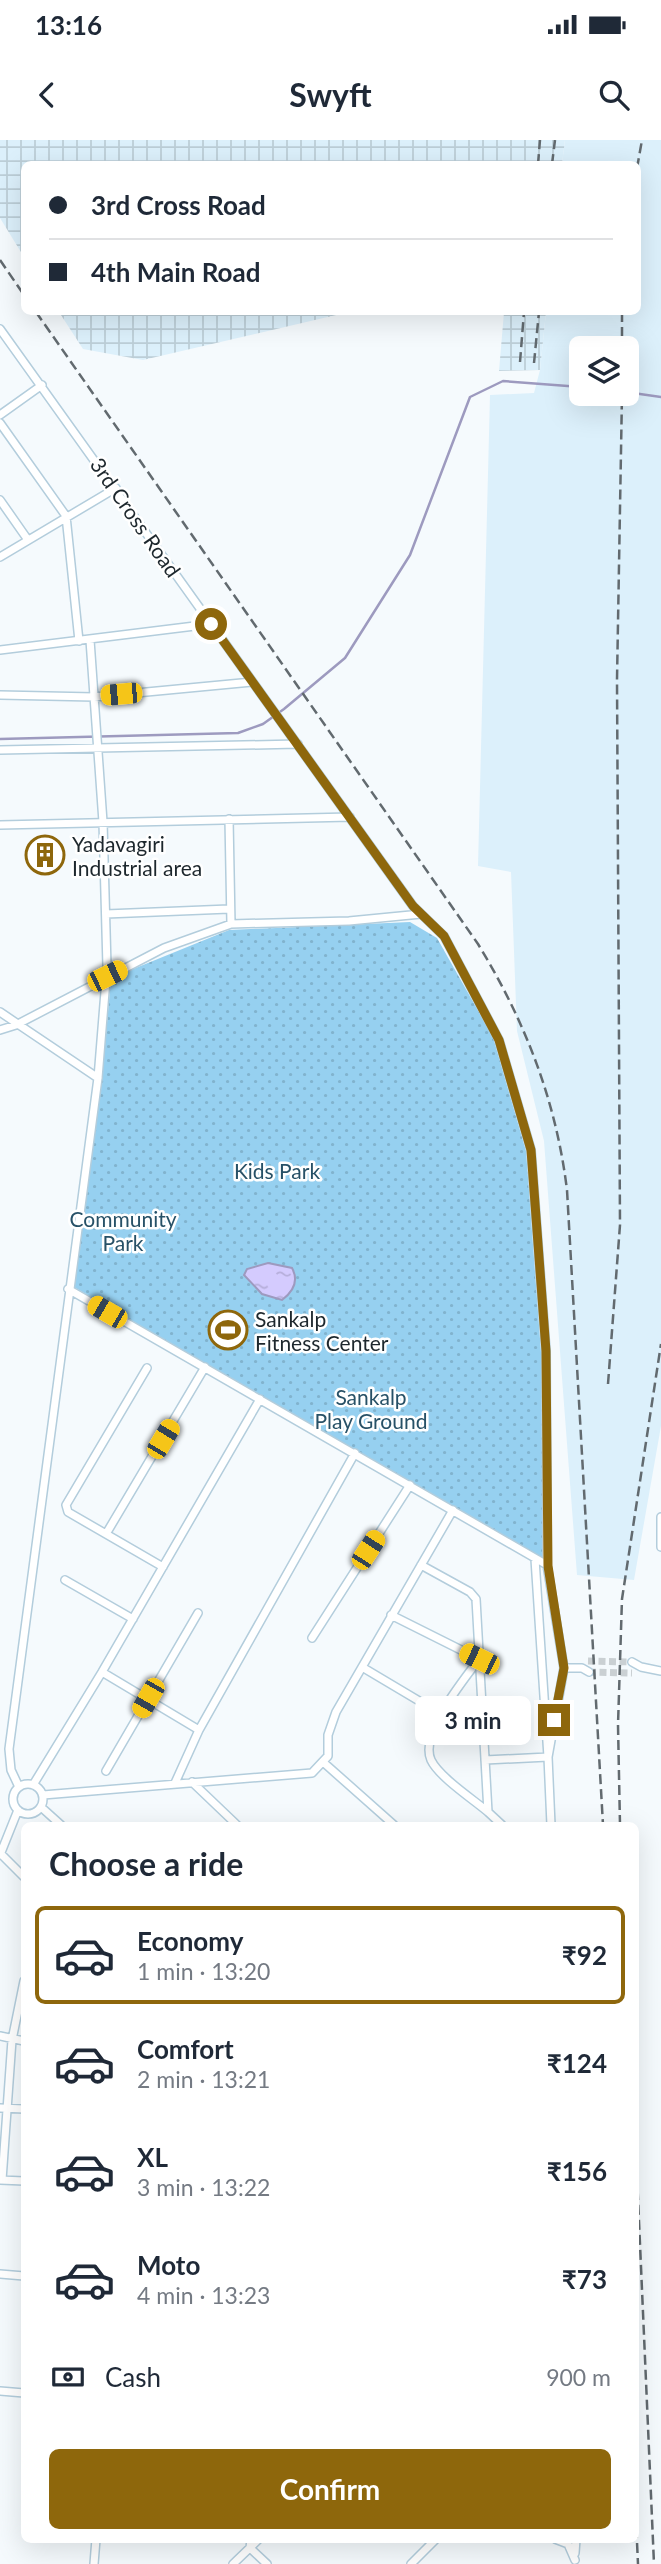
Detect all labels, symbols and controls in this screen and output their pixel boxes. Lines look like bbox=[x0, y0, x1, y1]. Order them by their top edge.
text: 13:16 bbox=[35, 9, 102, 41]
text: Swyft bbox=[289, 75, 372, 114]
icon: back bbox=[28, 76, 66, 114]
icon: search bbox=[595, 76, 633, 114]
text: 3rd Cross Road bbox=[91, 189, 266, 221]
text: 4th Main Road bbox=[91, 256, 260, 288]
map controls bbox=[569, 336, 639, 406]
button: layers bbox=[569, 336, 639, 406]
street label: 3rd Cross Road bbox=[86, 453, 186, 581]
route start bbox=[195, 608, 227, 640]
car bbox=[100, 682, 143, 706]
place label: Yadavagiri Industrial area bbox=[72, 831, 202, 880]
building icon: Yadavagiri Industrial area bbox=[24, 834, 66, 876]
car bbox=[84, 957, 131, 995]
park label: Kids Park bbox=[234, 1158, 320, 1183]
park label: Community Park bbox=[69, 1206, 177, 1255]
car bbox=[84, 1292, 131, 1332]
place label: Sankalp Fitness Center bbox=[255, 1306, 389, 1355]
sports icon: Sankalp Fitness Center bbox=[207, 1309, 249, 1351]
park label: Sankalp Play Ground bbox=[315, 1384, 427, 1433]
car bbox=[144, 1416, 183, 1462]
car bbox=[348, 1527, 389, 1573]
car bbox=[456, 1640, 503, 1678]
car bbox=[129, 1675, 168, 1721]
callout: 3 min bbox=[414, 1696, 530, 1744]
route end bbox=[538, 1704, 570, 1736]
text: 3 min bbox=[444, 1706, 502, 1734]
text: Choose a ride bbox=[49, 1844, 243, 1883]
icon: car bbox=[53, 1924, 116, 1987]
text: Economy bbox=[137, 1925, 243, 1957]
text: ₹92 bbox=[562, 1939, 607, 1971]
text: 1 min · 13:20 bbox=[137, 1957, 270, 1985]
icon: car bbox=[53, 2032, 116, 2095]
text: Comfort bbox=[137, 2033, 234, 2065]
text: ₹124 bbox=[547, 2047, 607, 2079]
text: 2 min · 13:21 bbox=[137, 2065, 270, 2093]
icon: car bbox=[53, 2140, 116, 2203]
text: XL bbox=[137, 2141, 168, 2173]
text: ₹156 bbox=[547, 2155, 607, 2187]
text: 3 min · 13:22 bbox=[137, 2173, 270, 2201]
icon: car bbox=[53, 2248, 116, 2311]
text: Moto bbox=[137, 2249, 200, 2281]
text: ₹73 bbox=[562, 2263, 607, 2295]
text: 4 min · 13:23 bbox=[137, 2281, 270, 2309]
icon: cash bbox=[49, 2358, 87, 2396]
text: Cash bbox=[105, 2361, 161, 2393]
text: 900 m bbox=[546, 2363, 611, 2391]
button: Confirm bbox=[49, 2449, 611, 2529]

